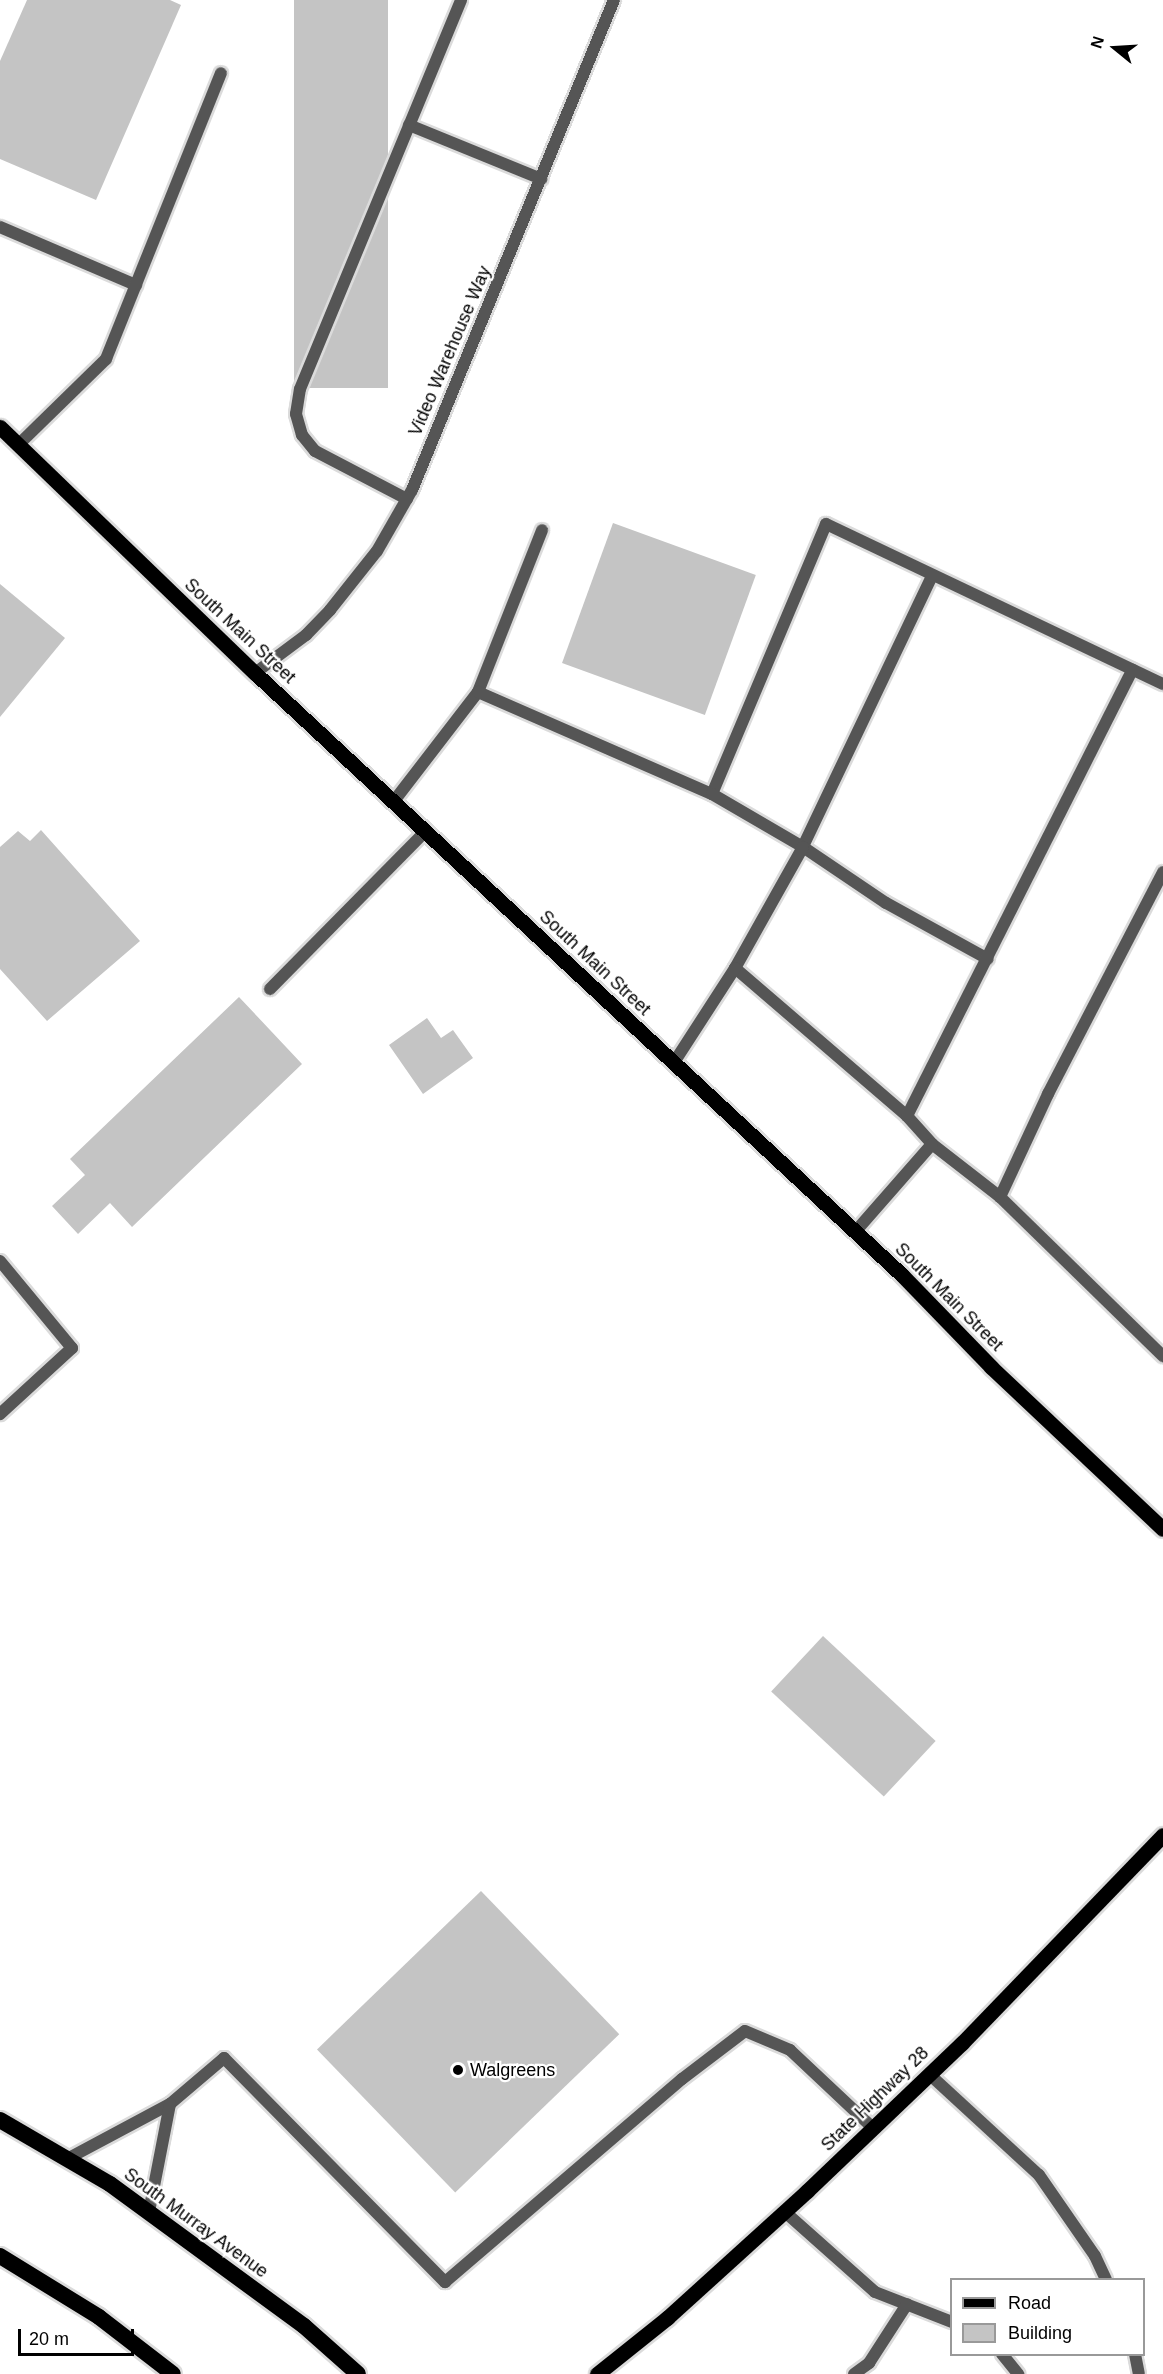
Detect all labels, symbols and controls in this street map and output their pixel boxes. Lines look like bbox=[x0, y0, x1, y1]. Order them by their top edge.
north arrow bbox=[1085, 18, 1145, 78]
text: N bbox=[1088, 34, 1107, 50]
street label: Video Warehouse Way bbox=[404, 263, 496, 439]
street label: South Main Street bbox=[180, 574, 300, 688]
street label: South Main Street bbox=[535, 906, 655, 1020]
street label: South Main Street bbox=[890, 1238, 1008, 1356]
street label: State Highway 28 bbox=[817, 2042, 933, 2156]
place label: Walgreens bbox=[470, 2059, 555, 2081]
marker: Walgreens bbox=[451, 2063, 465, 2077]
street label: South Murray Avenue bbox=[119, 2163, 273, 2283]
legend bbox=[950, 2278, 1145, 2356]
text: Road bbox=[1008, 2293, 1051, 2313]
scale bar bbox=[21, 2317, 136, 2355]
text: Building bbox=[1008, 2323, 1072, 2343]
text: 20 m bbox=[29, 2329, 69, 2349]

